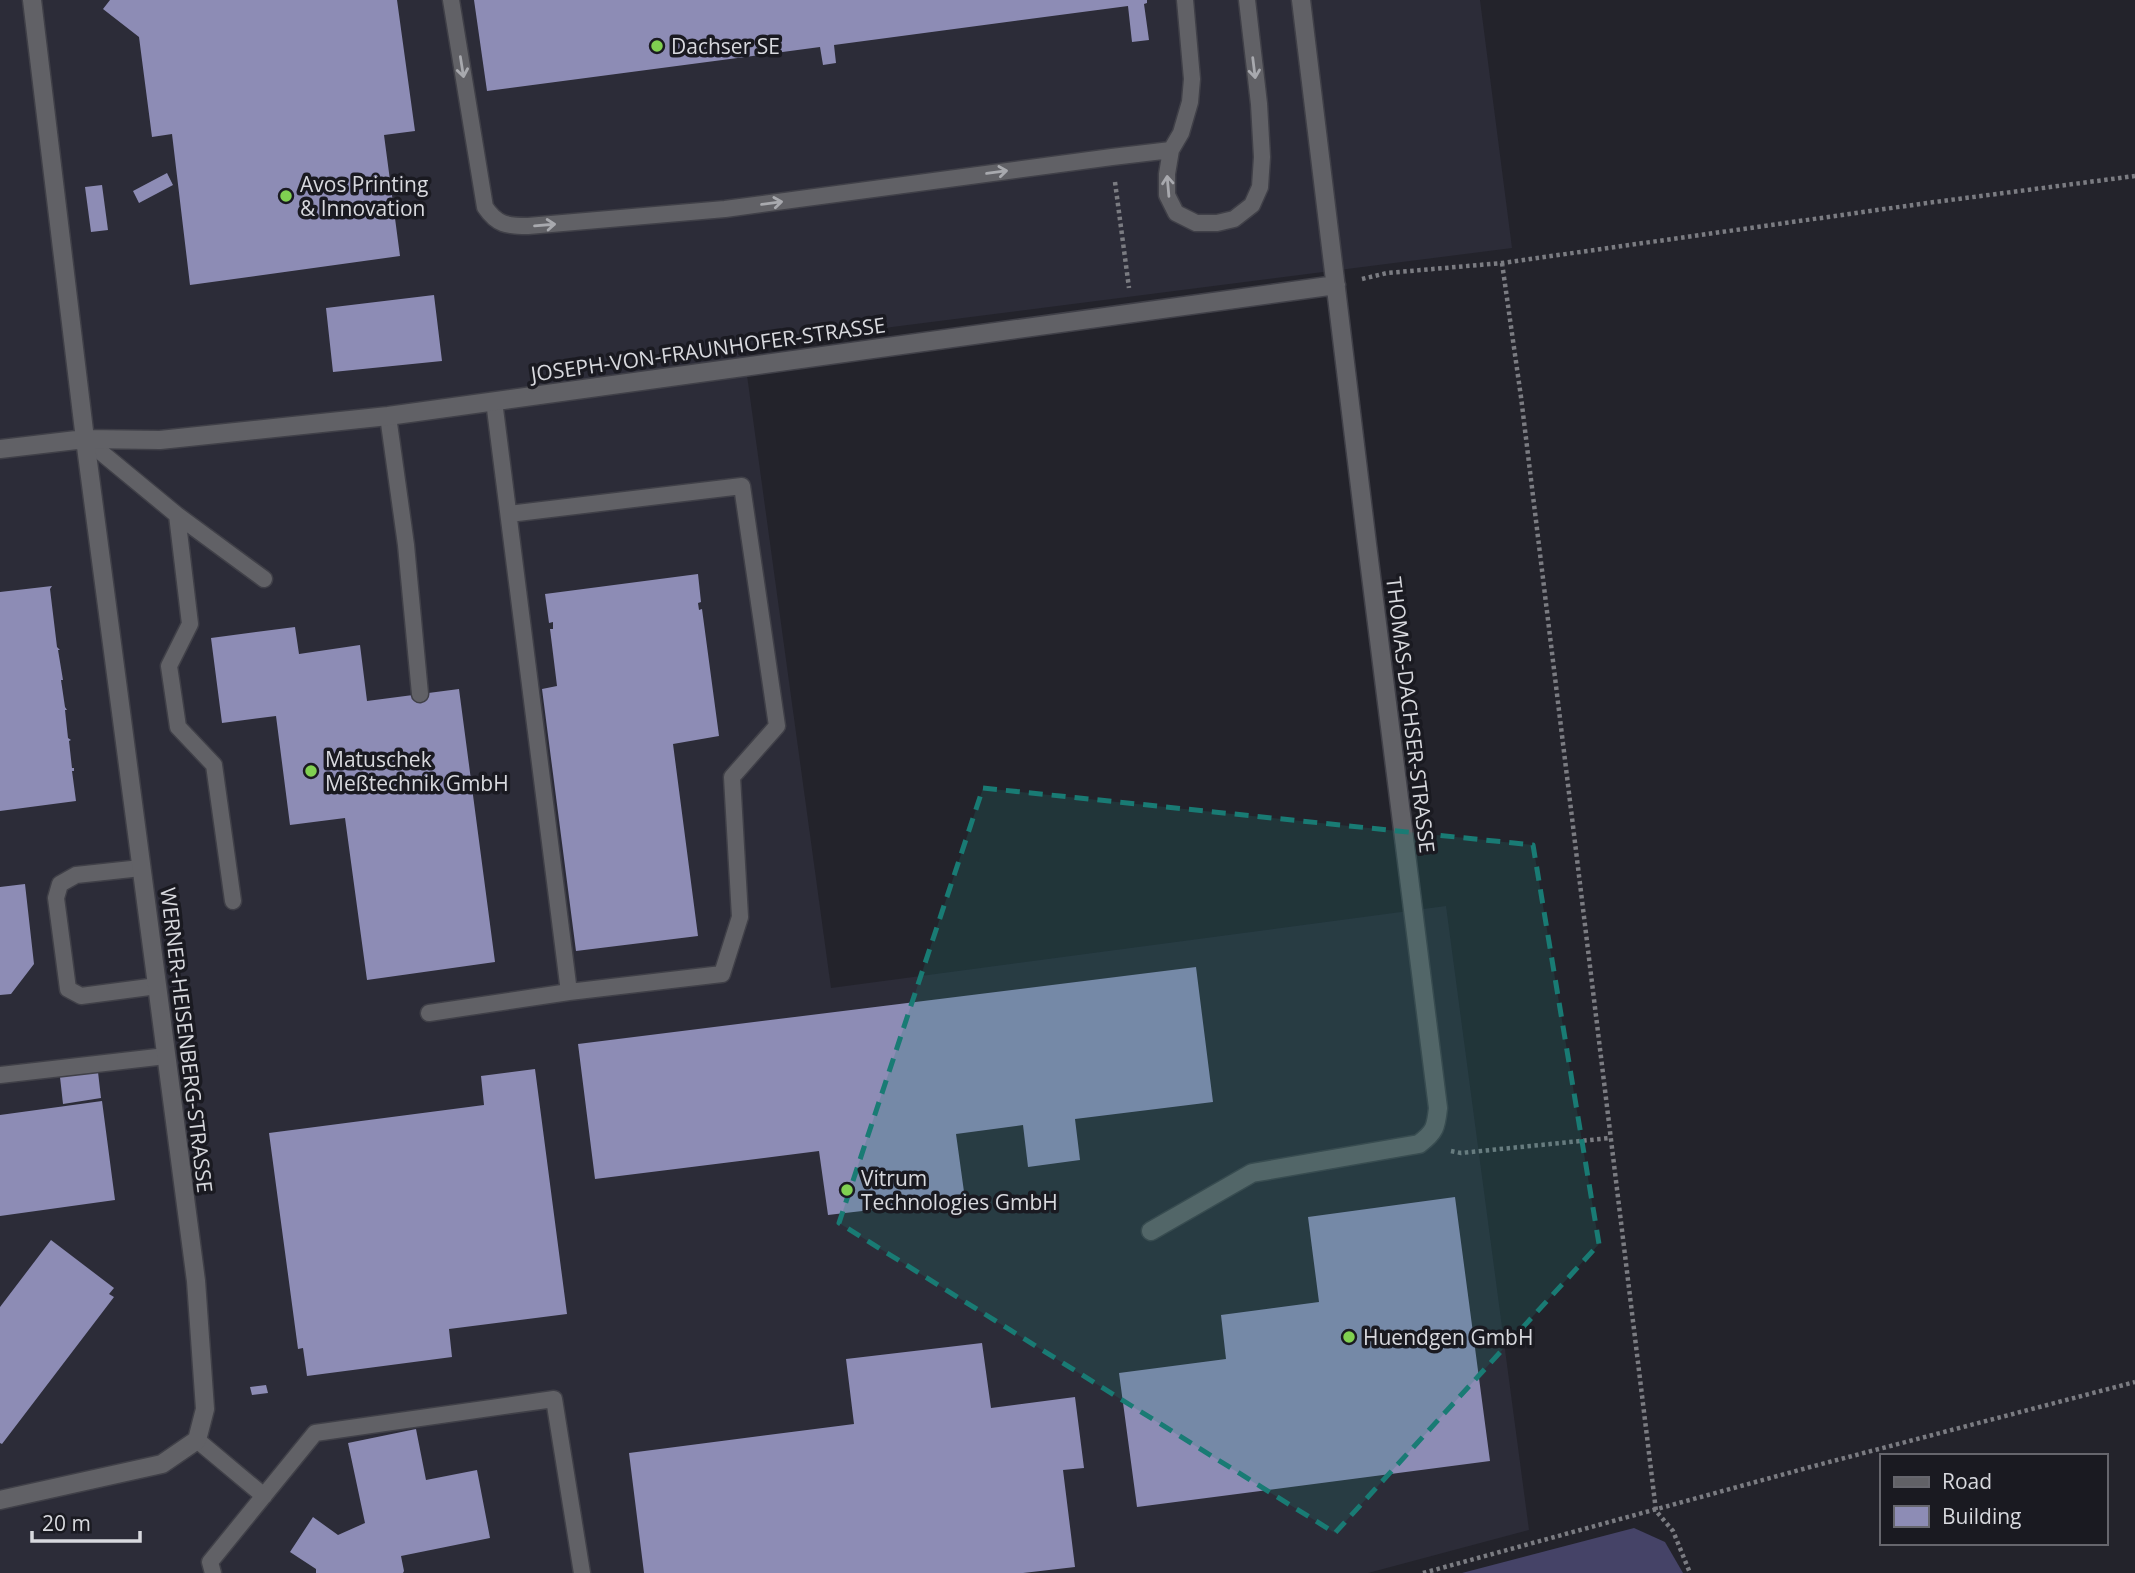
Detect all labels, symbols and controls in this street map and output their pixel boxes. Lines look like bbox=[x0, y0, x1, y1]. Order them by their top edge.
place label: Dachser SE bbox=[671, 32, 780, 60]
marker: Dachser SE bbox=[649, 38, 665, 54]
one-way arrow bbox=[456, 55, 469, 78]
one-way arrow bbox=[1248, 56, 1261, 79]
one-way arrow bbox=[985, 166, 1008, 179]
place label: Avos Printing & Innovation bbox=[300, 170, 428, 222]
one-way arrow bbox=[1161, 175, 1174, 198]
marker: Avos Printing & Innovation bbox=[278, 188, 294, 204]
one-way arrow bbox=[760, 196, 783, 209]
one-way arrow bbox=[533, 218, 556, 231]
street label: JOSEPH-VON-FRAUNHOFER-STRASSE bbox=[527, 310, 887, 388]
street label: THOMAS-DACHSER-STRASSE bbox=[1380, 575, 1442, 855]
place label: Matuschek Meßtechnik GmbH bbox=[325, 745, 509, 797]
marker: Matuschek Meßtechnik GmbH bbox=[303, 763, 319, 779]
street label: WERNER-HEISENBERG-STRASSE bbox=[154, 886, 220, 1194]
place label: Vitrum Technologies GmbH bbox=[861, 1164, 1058, 1216]
marker: Vitrum Technologies GmbH bbox=[839, 1182, 855, 1198]
place label: Huendgen GmbH bbox=[1363, 1323, 1533, 1351]
marker: Huendgen GmbH bbox=[1341, 1329, 1357, 1345]
legend bbox=[1880, 1454, 2107, 1545]
text: Road bbox=[1942, 1467, 1992, 1495]
scale bar bbox=[32, 1500, 140, 1544]
text: Building bbox=[1942, 1502, 2021, 1530]
text: 20 m bbox=[42, 1509, 91, 1537]

